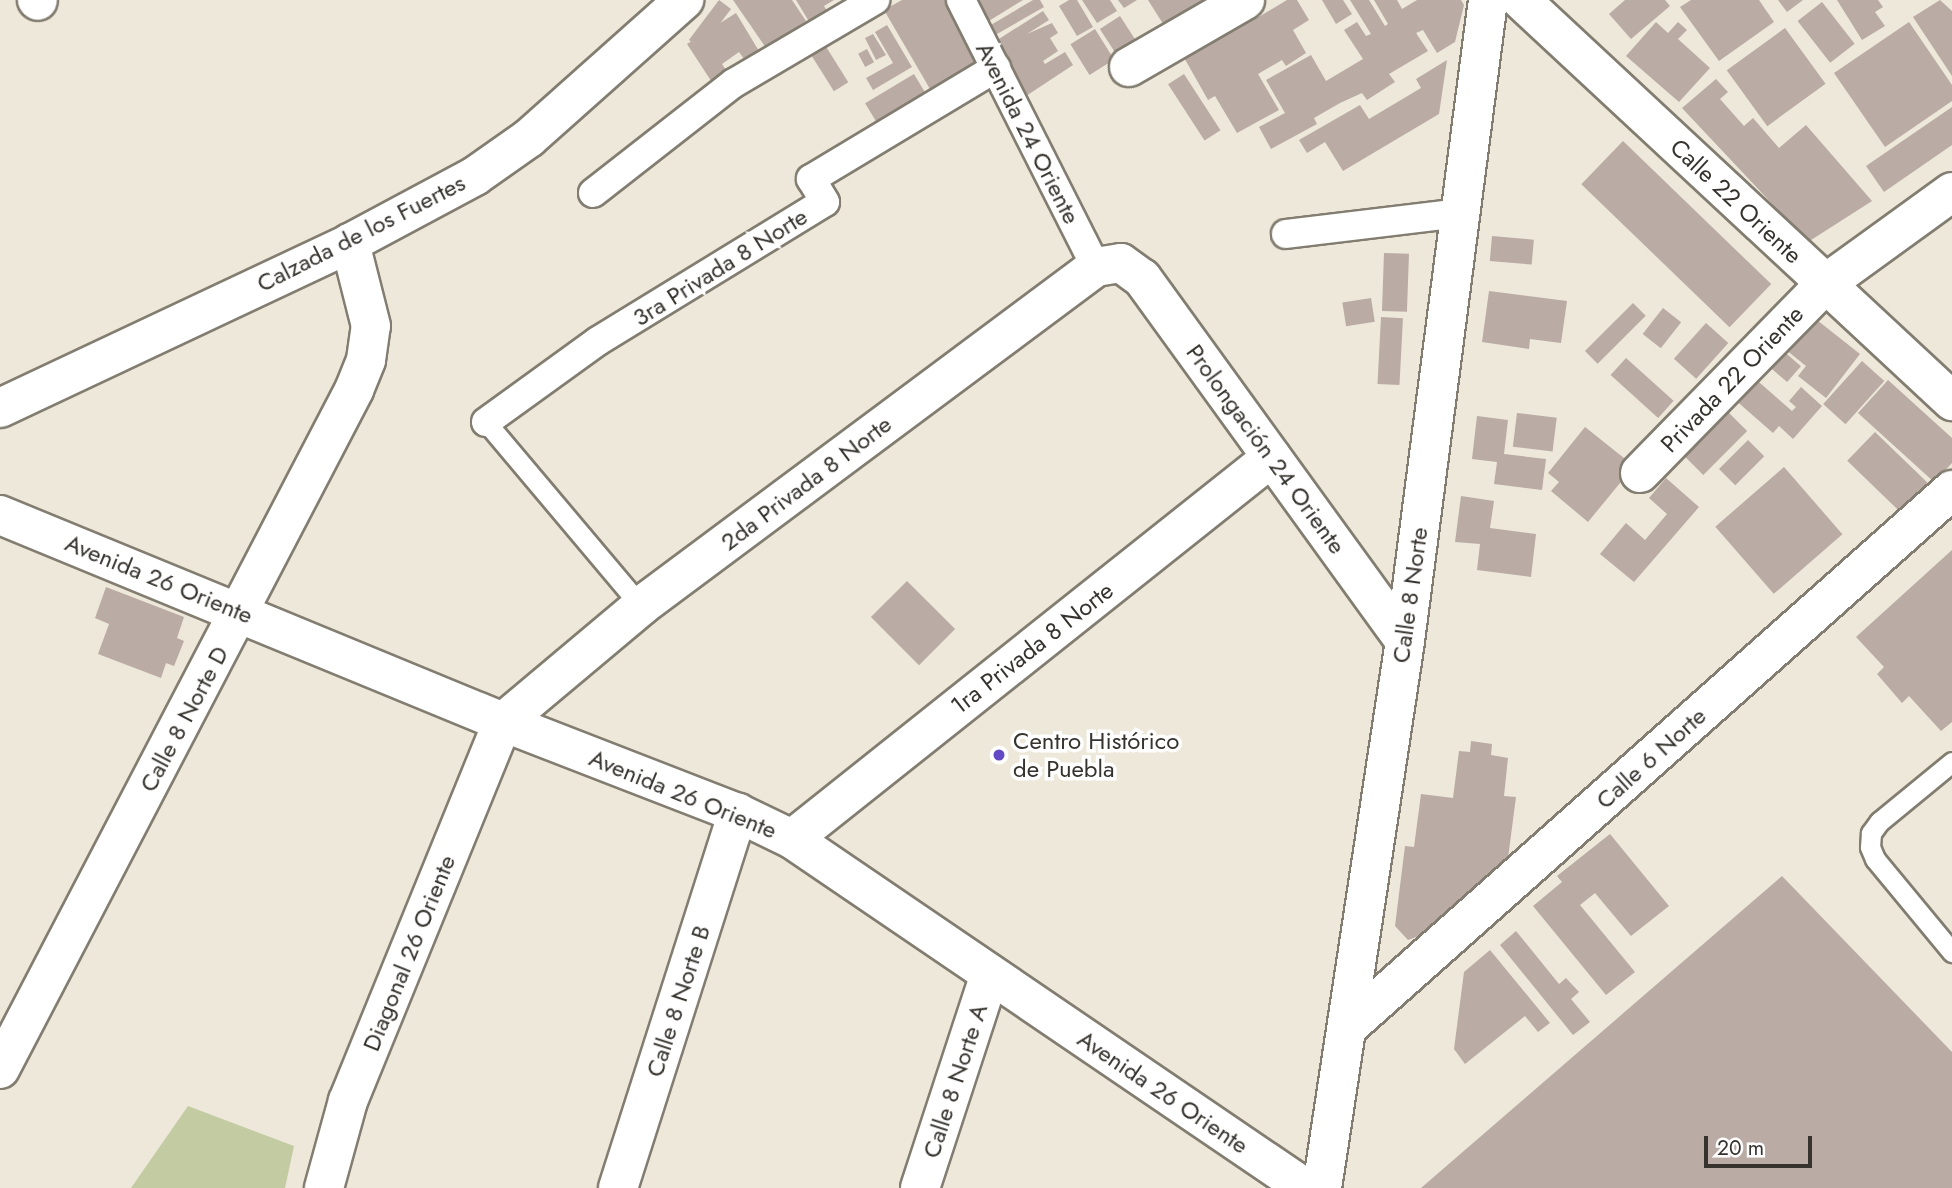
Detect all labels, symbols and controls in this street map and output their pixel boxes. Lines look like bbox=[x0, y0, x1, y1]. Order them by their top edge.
street label: Avenida 24 Oriente bbox=[970, 37, 1086, 229]
street label: Calle 22 Oriente bbox=[1664, 133, 1808, 269]
street label: Calzada de los Fuertes bbox=[252, 168, 470, 298]
street label: 3ra Privada 8 Norte bbox=[628, 202, 812, 332]
street label: Privada 22 Oriente bbox=[1655, 300, 1809, 458]
street label: Prolongación 24 Oriente bbox=[1180, 339, 1352, 559]
street label: 2da Privada 8 Norte bbox=[715, 409, 897, 557]
street label: Calle 8 Norte bbox=[1386, 525, 1434, 665]
street label: Avenida 26 Oriente bbox=[61, 528, 257, 630]
street label: 1ra Privada 8 Norte bbox=[945, 576, 1119, 720]
street label: Calle 8 Norte D bbox=[134, 641, 234, 797]
street label: Calle 6 Norte bbox=[1590, 701, 1712, 815]
place label: Centro Histórico de Puebla bbox=[1013, 727, 1179, 783]
street label: Avenida 26 Oriente bbox=[585, 743, 781, 845]
marker: Centro Histórico de Puebla bbox=[991, 747, 1007, 763]
street label: Diagonal 26 Oriente bbox=[357, 851, 461, 1055]
street label: Calle 8 Norte B bbox=[640, 922, 716, 1080]
street label: Calle 8 Norte A bbox=[917, 1000, 993, 1162]
street label: Avenida 26 Oriente bbox=[1072, 1024, 1254, 1160]
scale bar bbox=[1707, 1122, 1815, 1166]
text: 20 m bbox=[1717, 1133, 1764, 1163]

